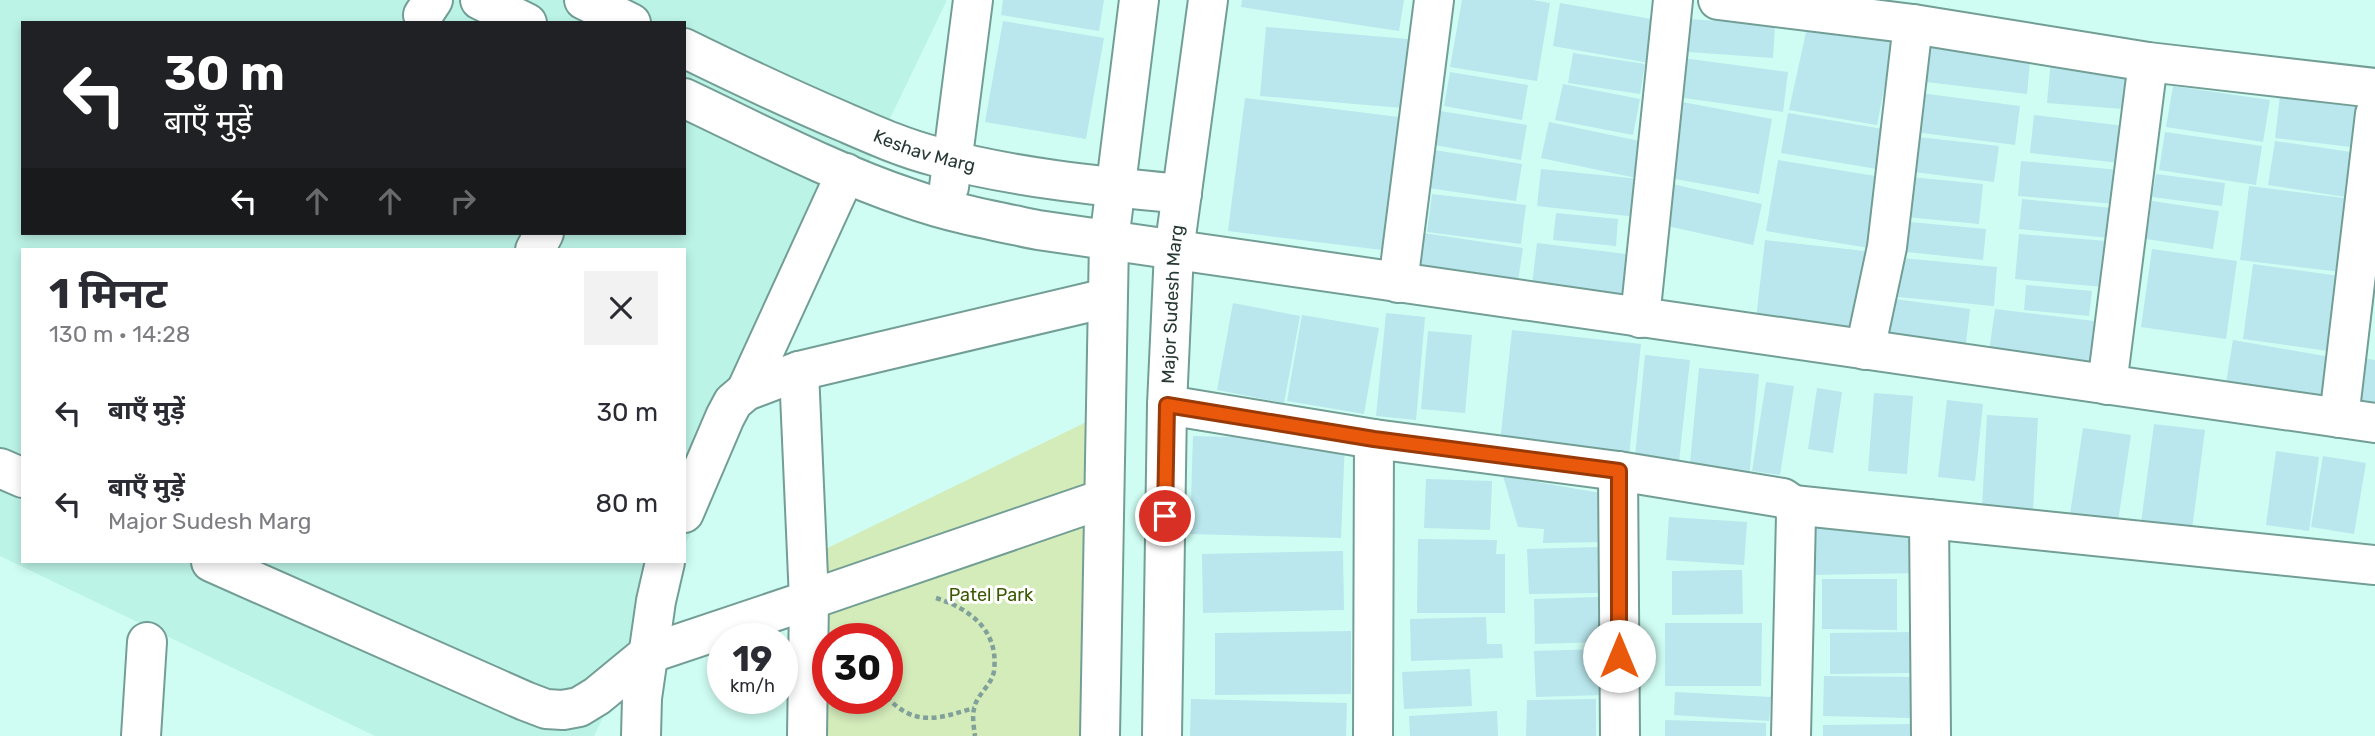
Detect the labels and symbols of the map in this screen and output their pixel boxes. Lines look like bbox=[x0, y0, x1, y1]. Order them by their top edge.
street label: Keshav Marg bbox=[870, 125, 978, 177]
street label: Major Sudesh Marg bbox=[1157, 223, 1188, 384]
pin bbox=[1135, 486, 1195, 546]
park label: Patel Park bbox=[949, 584, 1034, 606]
position arrow bbox=[1582, 619, 1656, 693]
speed limit sign: 30 bbox=[812, 623, 903, 714]

